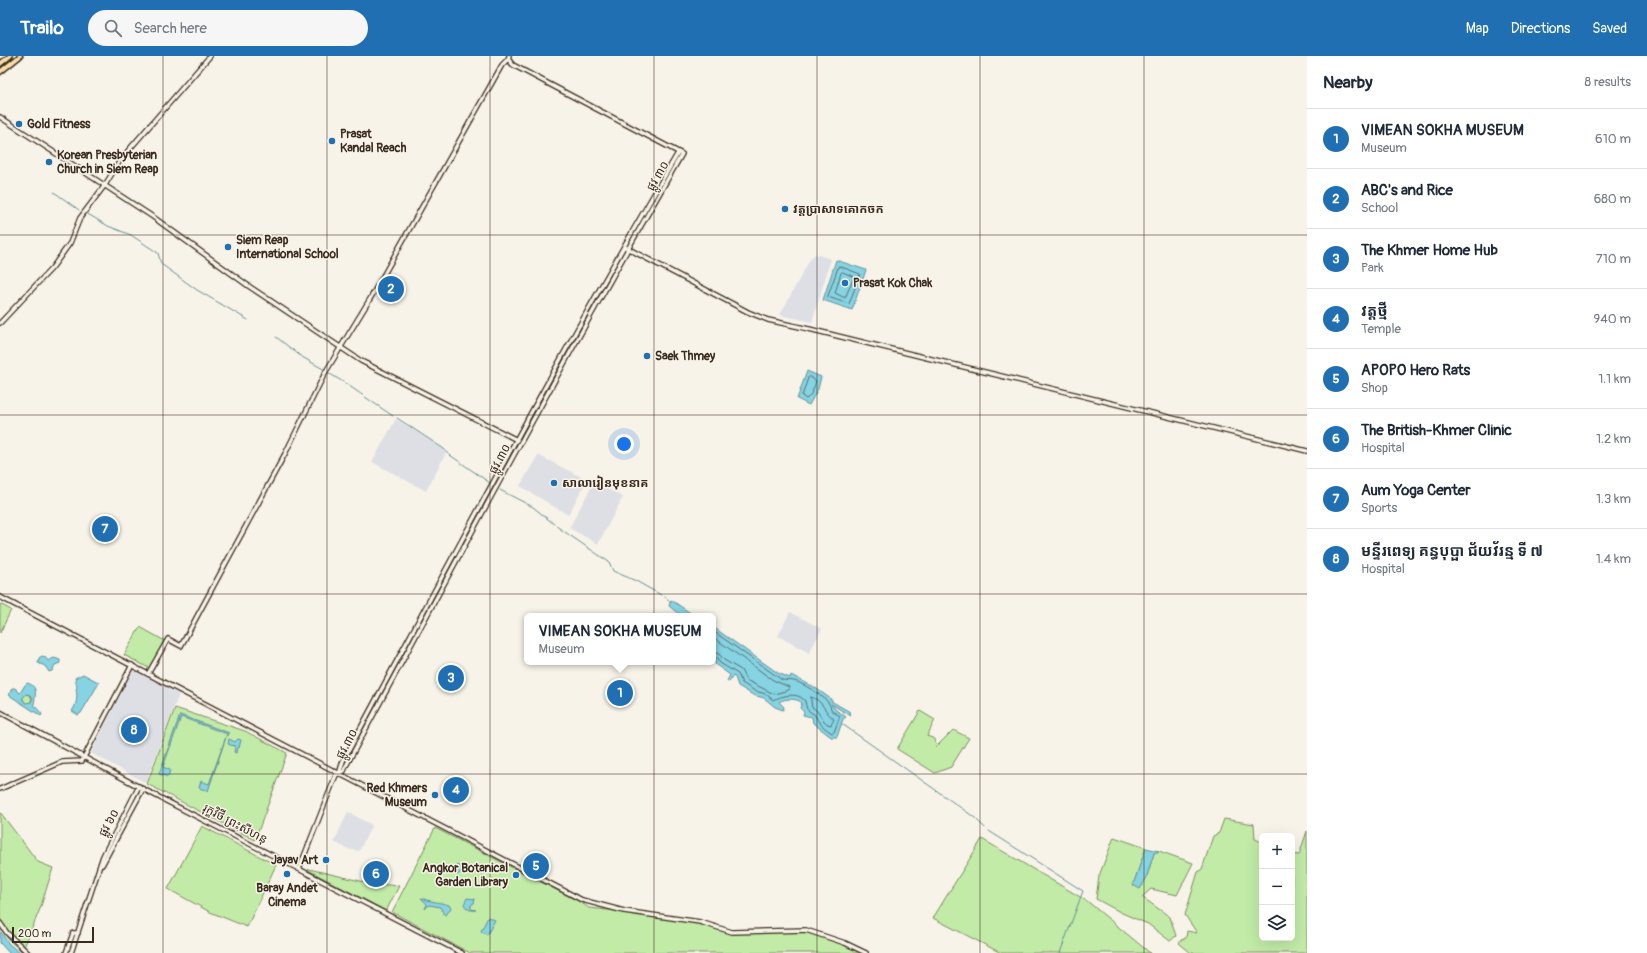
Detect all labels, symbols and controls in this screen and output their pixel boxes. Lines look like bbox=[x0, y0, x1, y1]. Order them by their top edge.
search box bbox=[88, 10, 368, 46]
text: Trailo bbox=[20, 16, 64, 40]
icon: search bbox=[102, 17, 124, 39]
text: Search here bbox=[134, 19, 207, 38]
text: Map bbox=[1466, 20, 1489, 37]
text: Directions bbox=[1511, 20, 1570, 37]
text: Saved bbox=[1592, 20, 1627, 37]
text: Nearby bbox=[1323, 72, 1372, 93]
text: 8 results bbox=[1585, 74, 1631, 90]
place label: Gold Fitness bbox=[27, 117, 91, 132]
marker: Gold Fitness bbox=[14, 119, 24, 129]
text: VIMEAN SOKHA MUSEUM bbox=[1361, 121, 1524, 140]
place label: Prasat Kandal Reach bbox=[340, 127, 407, 156]
text: 1 bbox=[1333, 131, 1339, 147]
text: 610 m bbox=[1595, 131, 1631, 147]
marker: Prasat Kandal Reach bbox=[327, 136, 337, 146]
text: Museum bbox=[1361, 140, 1407, 156]
place label: Korean Presbyterian Church in Siem Reap bbox=[57, 148, 159, 177]
marker: Korean Presbyterian Church in Siem Reap bbox=[44, 157, 54, 167]
street label: ផ្លូវ ៣០ bbox=[643, 158, 675, 195]
text: ABC's and Rice bbox=[1361, 181, 1453, 200]
text: 2 bbox=[1332, 191, 1340, 207]
text: 680 m bbox=[1594, 191, 1631, 207]
text: School bbox=[1361, 200, 1398, 216]
place label: វត្តប្រាសាទគោកចក bbox=[793, 202, 884, 217]
marker: វត្តប្រាសាទគោកចក bbox=[780, 204, 790, 214]
place label: Siem Reap International School bbox=[236, 233, 339, 262]
text: The Khmer Home Hub bbox=[1361, 241, 1498, 260]
marker: Siem Reap International School bbox=[223, 242, 233, 252]
text: 3 bbox=[1332, 251, 1340, 267]
text: 710 m bbox=[1596, 251, 1631, 267]
text: Park bbox=[1361, 260, 1384, 276]
pin: 2 bbox=[378, 274, 404, 304]
place label: Prasat Kok Chak bbox=[853, 276, 933, 291]
marker: Prasat Kok Chak bbox=[840, 278, 850, 288]
text: វត្តថ្មី bbox=[1361, 302, 1388, 321]
text: 4 bbox=[1332, 311, 1340, 327]
text: 940 m bbox=[1594, 311, 1631, 327]
text: Temple bbox=[1361, 321, 1401, 337]
place label: Saek Thmey bbox=[655, 349, 716, 364]
marker: Saek Thmey bbox=[642, 351, 652, 361]
text: APOPO Hero Rats bbox=[1361, 361, 1470, 380]
text: 5 bbox=[1332, 371, 1340, 387]
text: 1.1 km bbox=[1598, 371, 1631, 387]
text: Shop bbox=[1361, 380, 1388, 396]
text: The British-Khmer Clinic bbox=[1361, 421, 1512, 440]
text: 6 bbox=[1332, 431, 1340, 447]
text: 1.2 km bbox=[1596, 431, 1631, 447]
your location bbox=[614, 434, 634, 454]
text: Hospital bbox=[1361, 440, 1405, 456]
street label: ផ្លូវ ៣០ bbox=[486, 441, 516, 478]
place label: សាលារៀនមុខនាគ bbox=[562, 475, 648, 491]
marker: សាលារៀនមុខនាគ bbox=[549, 478, 559, 488]
text: Aum Yoga Center bbox=[1361, 481, 1471, 500]
text: 7 bbox=[1333, 491, 1339, 507]
text: 1.3 km bbox=[1596, 491, 1631, 507]
text: Sports bbox=[1361, 500, 1397, 516]
pin: 7 bbox=[92, 514, 118, 544]
text: មន្ទីរពេទ្យ គន្ធបុប្ផា ជ័យវ័រន្ម ទី ៧ bbox=[1361, 542, 1543, 561]
text: 8 bbox=[1333, 551, 1339, 567]
text: 1.4 km bbox=[1596, 551, 1631, 567]
text: Hospital bbox=[1361, 561, 1405, 577]
popup bbox=[524, 613, 716, 665]
text: VIMEAN SOKHA MUSEUM bbox=[539, 622, 701, 641]
text: Museum bbox=[539, 641, 584, 657]
pin: 3 bbox=[438, 663, 464, 693]
pin: 1 bbox=[607, 678, 633, 708]
pin: 8 bbox=[121, 715, 147, 745]
street label: ផ្លូវ ៣០ bbox=[333, 726, 363, 763]
pin: 4 bbox=[443, 775, 469, 805]
place label: Red Khmers Museum bbox=[367, 781, 428, 810]
marker: Red Khmers Museum bbox=[430, 790, 440, 800]
street label: រុក្ខវិថី ព្រះសីហនុ bbox=[200, 800, 270, 847]
street label: ផ្លូវ ៦០ bbox=[95, 807, 125, 841]
map controls bbox=[1259, 833, 1295, 941]
button: + bbox=[1259, 833, 1295, 869]
pin: 5 bbox=[523, 851, 549, 881]
place label: Jayav Art bbox=[271, 853, 319, 868]
marker: Jayav Art bbox=[321, 855, 331, 865]
pin: 6 bbox=[363, 859, 389, 889]
place label: Angkor Botanical Garden Library bbox=[422, 861, 509, 890]
marker: Baray Andet Cinema bbox=[282, 869, 292, 879]
button: − bbox=[1259, 869, 1295, 905]
marker: Angkor Botanical Garden Library bbox=[511, 870, 521, 880]
place label: Baray Andet Cinema bbox=[256, 881, 319, 910]
button: layers bbox=[1259, 905, 1295, 941]
scale bar bbox=[12, 925, 94, 944]
text: 200 m bbox=[18, 927, 51, 940]

